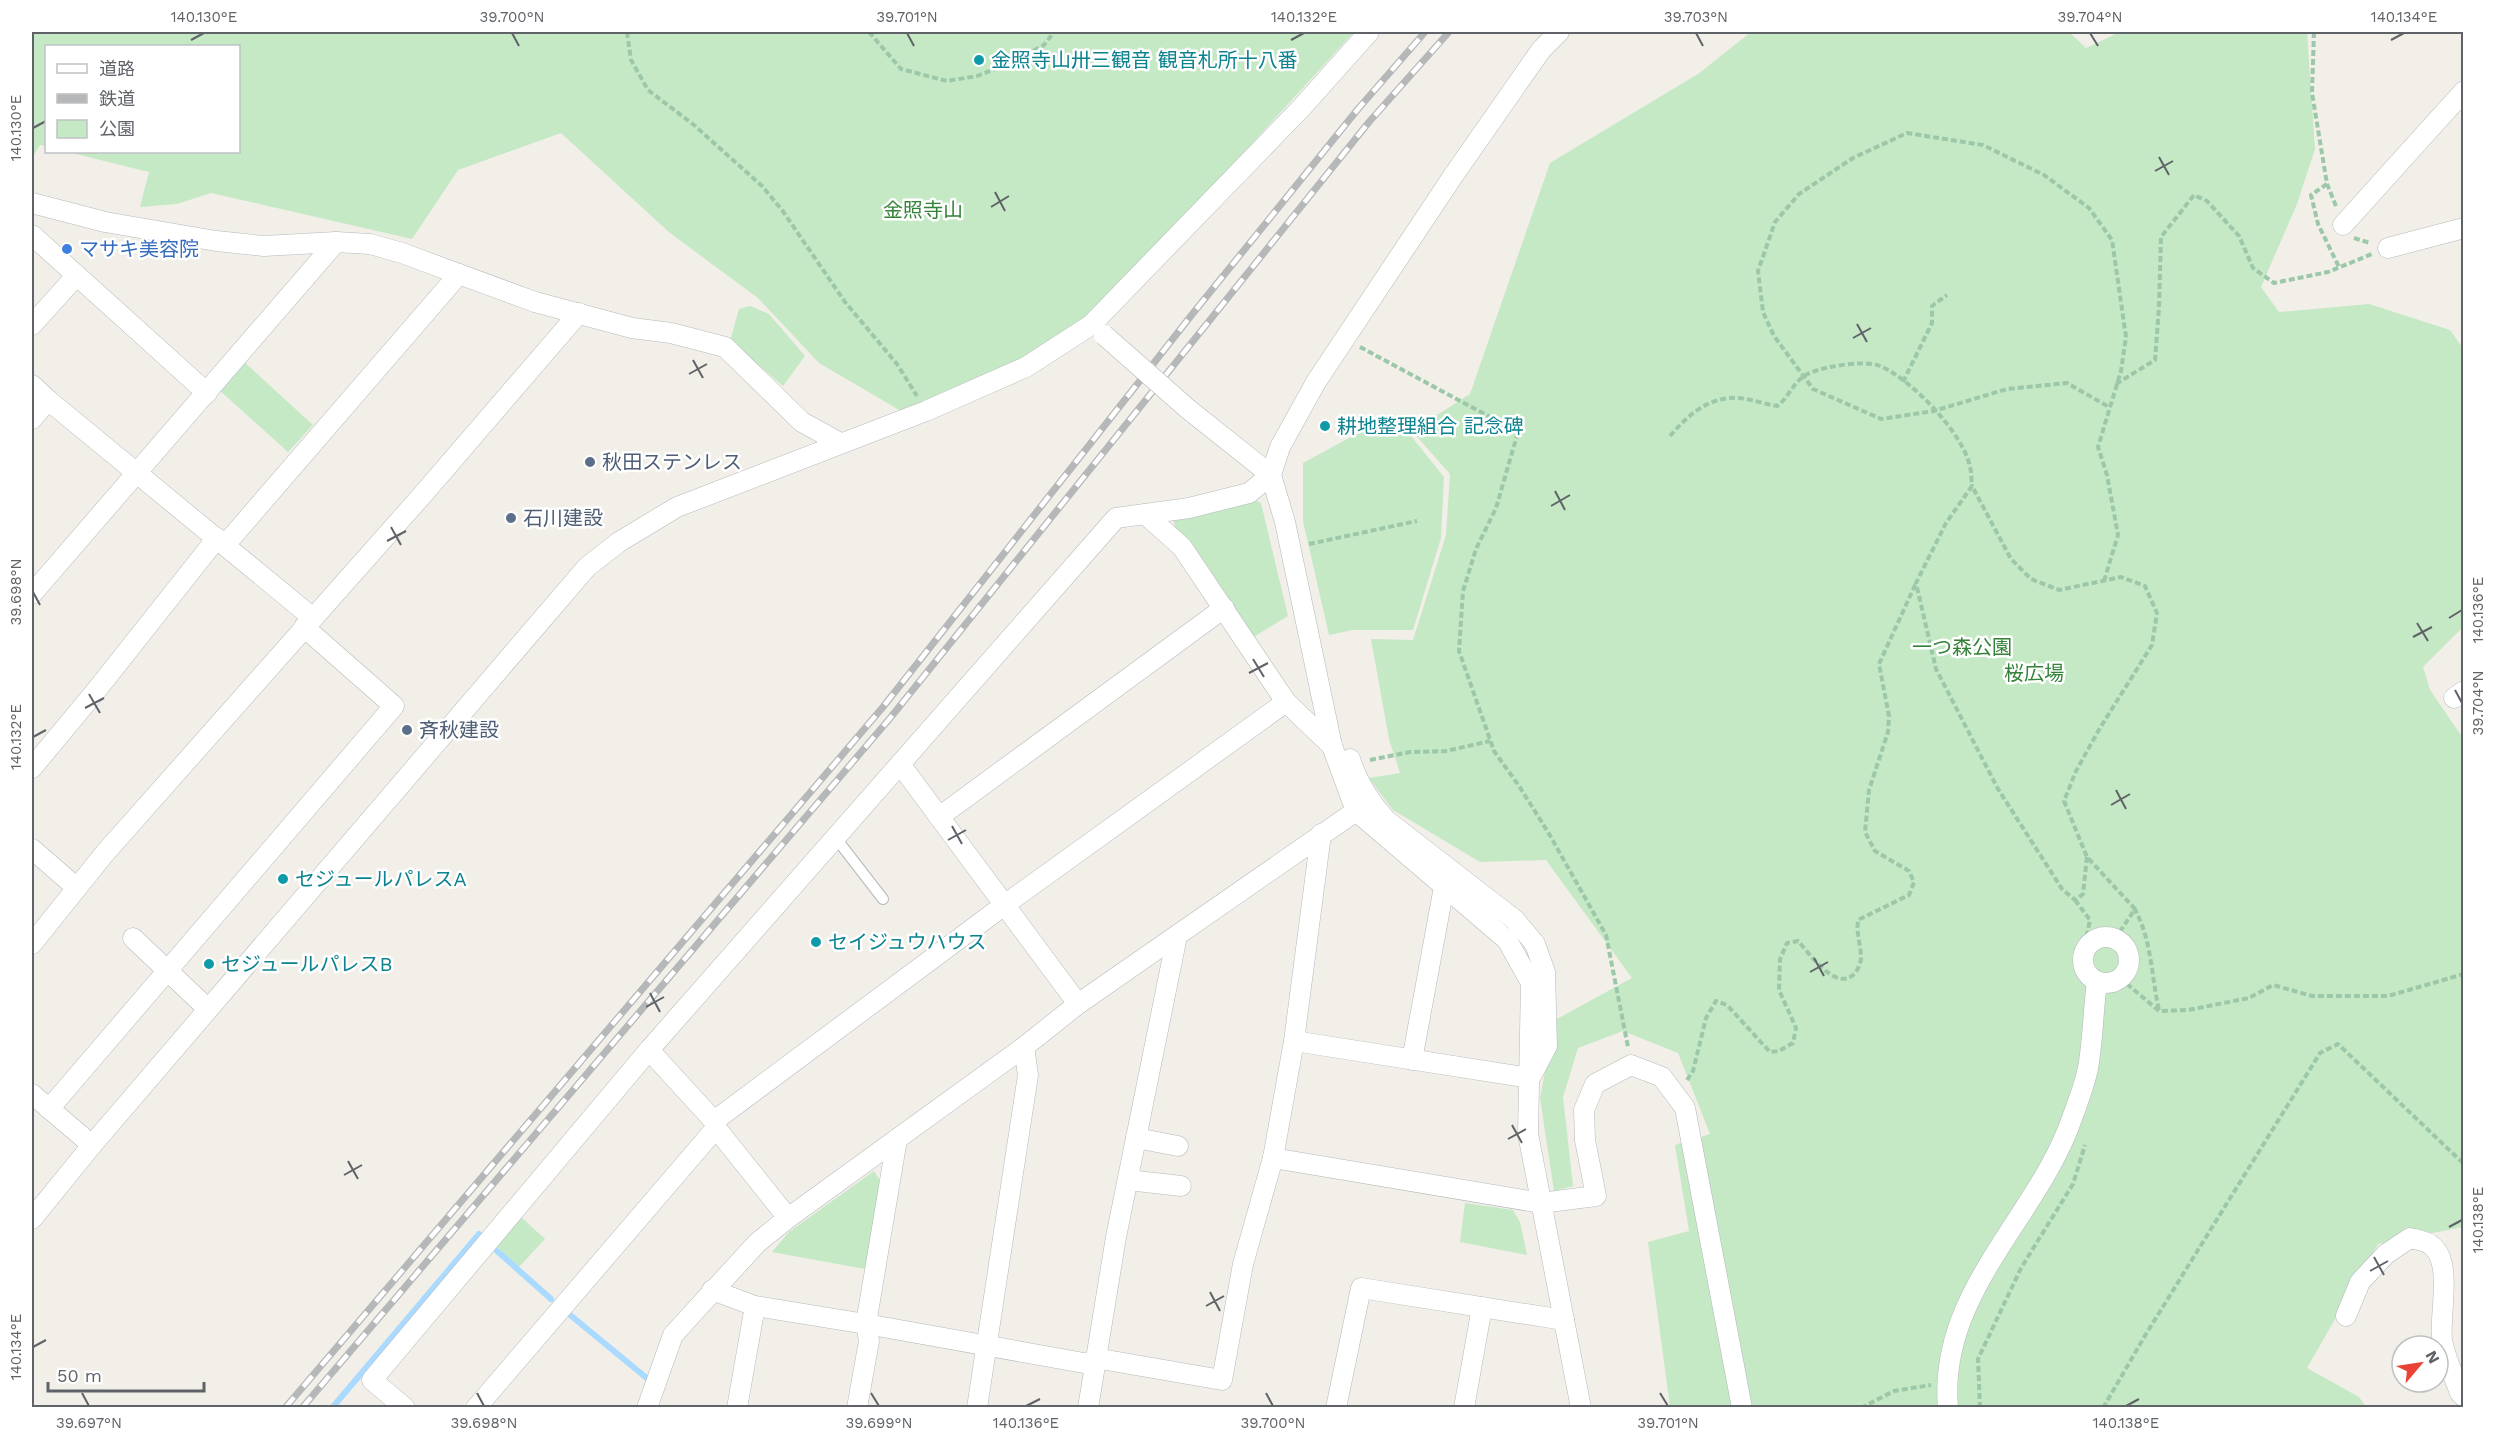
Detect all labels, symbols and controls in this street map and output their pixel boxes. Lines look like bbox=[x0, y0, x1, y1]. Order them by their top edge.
text: 140.130°E bbox=[171, 8, 237, 26]
text: 39.700°N bbox=[479, 8, 545, 26]
text: 39.701°N bbox=[876, 8, 938, 26]
text: 140.132°E bbox=[1271, 8, 1337, 26]
text: 39.703°N bbox=[1664, 8, 1728, 26]
text: 39.704°N bbox=[2058, 8, 2123, 26]
text: 140.134°E bbox=[2371, 8, 2437, 26]
legend bbox=[45, 45, 240, 153]
place label: 金照寺山卅三観音 観音札所十八番 bbox=[991, 48, 1298, 72]
marker: 金照寺山卅三観音 観音札所十八番 bbox=[972, 53, 986, 67]
text: 道路 bbox=[99, 58, 135, 79]
text: 鉄道 bbox=[99, 88, 135, 109]
text: 140.130°E bbox=[7, 95, 25, 161]
text: 公園 bbox=[99, 118, 135, 139]
park label: 金照寺山 bbox=[883, 198, 963, 222]
place label: マサキ美容院 bbox=[79, 237, 199, 261]
marker: マサキ美容院 bbox=[60, 242, 74, 256]
place label: 耕地整理組合 記念碑 bbox=[1337, 414, 1524, 438]
marker: 耕地整理組合 記念碑 bbox=[1318, 419, 1332, 433]
place label: 秋田ステンレス bbox=[602, 450, 742, 474]
marker: 秋田ステンレス bbox=[583, 455, 597, 469]
place label: 石川建設 bbox=[523, 506, 603, 530]
marker: 石川建設 bbox=[504, 511, 518, 525]
text: 39.698°N bbox=[7, 558, 25, 626]
text: 140.136°E bbox=[2469, 577, 2487, 643]
park label: 一つ森公園 bbox=[1912, 635, 2012, 659]
park label: 桜広場 bbox=[2004, 661, 2064, 685]
text: 39.704°N bbox=[2469, 671, 2487, 736]
text: 140.132°E bbox=[7, 704, 25, 770]
place label: 斉秋建設 bbox=[419, 718, 499, 742]
marker: 斉秋建設 bbox=[400, 723, 414, 737]
place label: セジュールパレスA bbox=[295, 867, 467, 891]
marker: セジュールパレスA bbox=[276, 872, 290, 886]
place label: セイジュウハウス bbox=[828, 930, 987, 954]
marker: セイジュウハウス bbox=[809, 935, 823, 949]
place label: セジュールパレスB bbox=[221, 952, 393, 976]
marker: セジュールパレスB bbox=[202, 957, 216, 971]
text: 140.138°E bbox=[2469, 1187, 2487, 1253]
text: 140.134°E bbox=[7, 1314, 25, 1380]
north arrow bbox=[2390, 1334, 2450, 1394]
text: N bbox=[2421, 1347, 2444, 1367]
scale bar bbox=[48, 1355, 204, 1393]
text: 50 m bbox=[57, 1365, 102, 1386]
text: 39.697°N bbox=[56, 1414, 122, 1432]
text: 39.698°N bbox=[450, 1414, 518, 1432]
text: 39.699°N bbox=[845, 1414, 913, 1432]
text: 140.136°E bbox=[993, 1414, 1059, 1432]
text: 39.700°N bbox=[1240, 1414, 1306, 1432]
text: 39.701°N bbox=[1637, 1414, 1699, 1432]
text: 140.138°E bbox=[2093, 1414, 2159, 1432]

